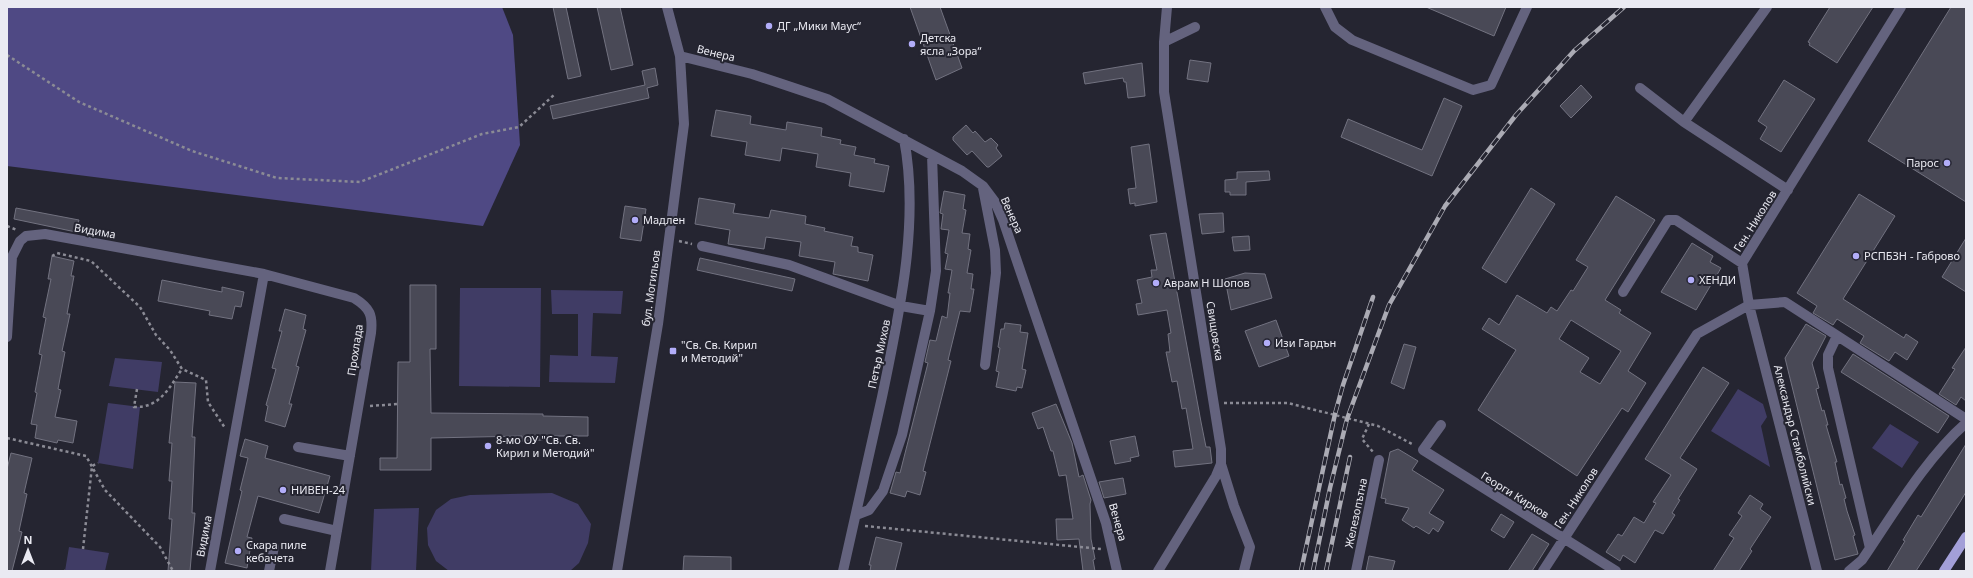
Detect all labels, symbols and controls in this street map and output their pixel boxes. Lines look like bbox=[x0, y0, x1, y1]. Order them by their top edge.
place label: ДГ „Мики Маус“ bbox=[777, 18, 861, 33]
marker: ДГ „Мики Маус“ bbox=[764, 21, 774, 31]
place label: Детска ясла „Зора“ bbox=[920, 30, 981, 58]
marker: Детска ясла „Зора“ bbox=[907, 39, 917, 49]
street label: Венера bbox=[695, 41, 737, 64]
place label: Парос bbox=[1906, 155, 1939, 170]
marker: Парос bbox=[1942, 158, 1952, 168]
street label: Ген. Николов bbox=[1730, 187, 1780, 254]
street label: Венера bbox=[998, 194, 1027, 236]
place label: Мадлен bbox=[643, 212, 685, 227]
marker: Мадлен bbox=[630, 215, 640, 225]
street label: Видима bbox=[73, 219, 117, 242]
place label: РСПБЗН - Габрово bbox=[1864, 248, 1960, 263]
street label: бул. Могильов bbox=[638, 249, 663, 327]
marker: РСПБЗН - Габрово bbox=[1851, 251, 1861, 261]
place label: ХЕНДИ bbox=[1699, 272, 1736, 287]
place label: Аврам Н Шопов bbox=[1164, 275, 1250, 290]
marker: ХЕНДИ bbox=[1686, 275, 1696, 285]
marker: Аврам Н Шопов bbox=[1151, 278, 1161, 288]
street label: Свищовска bbox=[1203, 300, 1228, 362]
street label: Петър Михов bbox=[864, 318, 893, 390]
street label: Прохлада bbox=[343, 323, 366, 377]
place label: Изи Гардън bbox=[1275, 335, 1336, 350]
place label: "Св. Св. Кирил и Методий" bbox=[681, 337, 757, 365]
marker: Изи Гардън bbox=[1262, 338, 1272, 348]
marker: "Св. Св. Кирил и Методий" bbox=[668, 346, 678, 356]
street label: Александър Стамболийски bbox=[1771, 363, 1820, 507]
place label: 8-мо ОУ "Св. Св. Кирил и Методий" bbox=[496, 432, 594, 460]
marker: 8-мо ОУ "Св. Св. Кирил и Методий" bbox=[483, 441, 493, 451]
street label: Ген. Николов bbox=[1550, 464, 1601, 531]
street label: Георги Кирков bbox=[1478, 468, 1552, 522]
street label: Железопътна bbox=[1341, 477, 1370, 549]
place label: НИВЕН-24 bbox=[291, 482, 346, 497]
marker: НИВЕН-24 bbox=[278, 485, 288, 495]
street label: Венера bbox=[1106, 501, 1131, 543]
street label: Видима bbox=[192, 514, 215, 558]
north arrow bbox=[8, 530, 48, 570]
text: N bbox=[24, 532, 32, 547]
place label: Скара пиле кебачета bbox=[246, 537, 306, 565]
marker: Скара пиле кебачета bbox=[233, 546, 243, 556]

